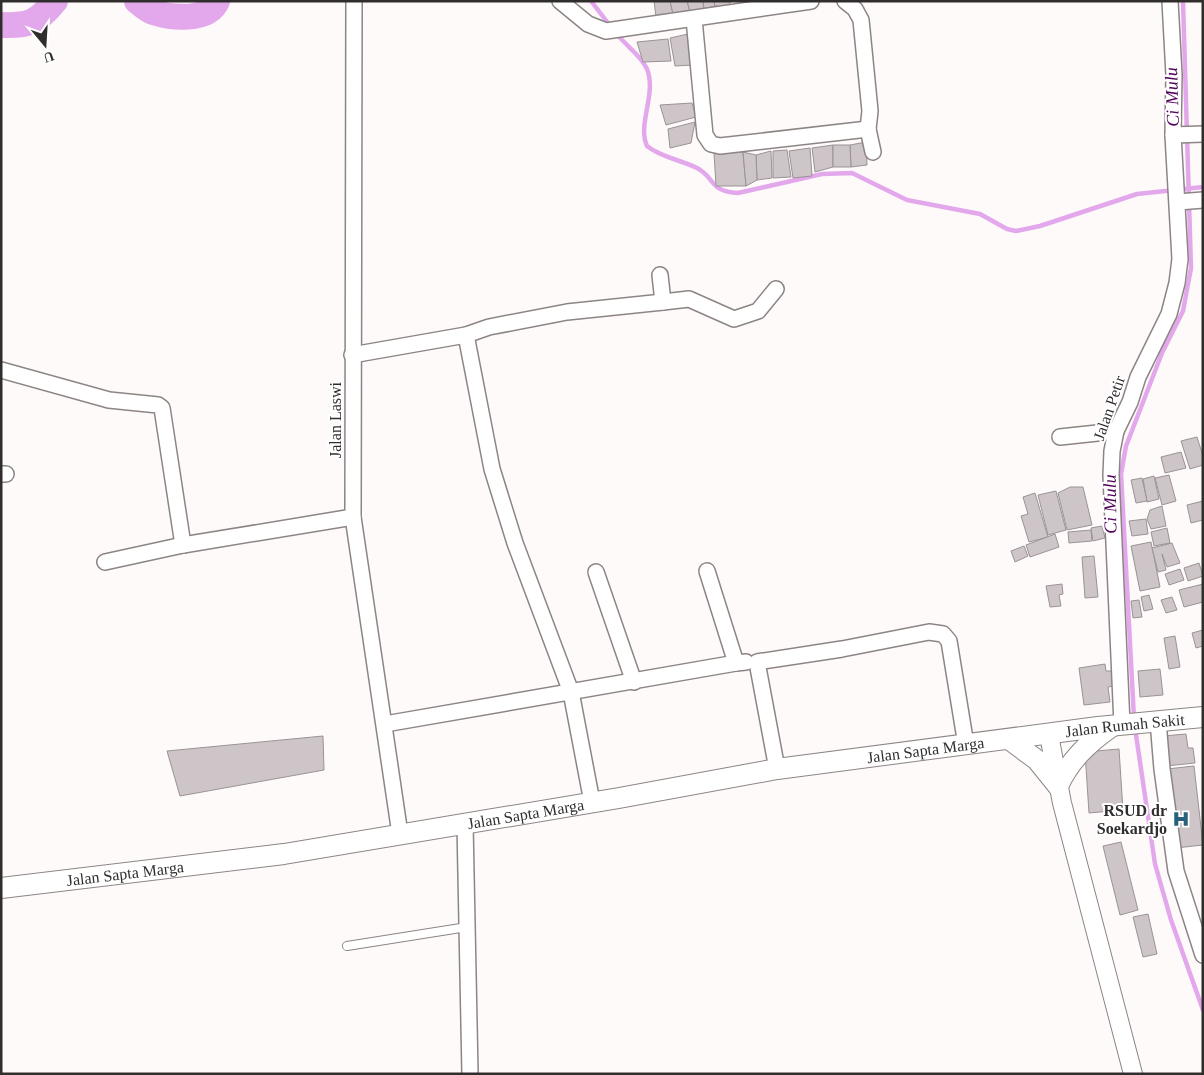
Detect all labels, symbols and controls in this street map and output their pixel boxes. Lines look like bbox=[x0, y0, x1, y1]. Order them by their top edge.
north arrow bbox=[20, 20, 70, 70]
text: U bbox=[42, 48, 56, 66]
water label: Ci Mulu bbox=[1161, 67, 1183, 127]
street label: Jalan Petir bbox=[1090, 373, 1128, 442]
street label: Jalan Laswi bbox=[327, 381, 344, 458]
water label: Ci Mulu bbox=[1099, 474, 1121, 534]
street label: Jalan Rumah Sakit bbox=[1064, 710, 1186, 740]
street label: Jalan Sapta Marga bbox=[866, 734, 985, 766]
street label: Jalan Sapta Marga bbox=[466, 796, 585, 832]
place label: RSUD dr Soekardjo bbox=[1097, 802, 1167, 838]
hospital icon: RSUD dr Soekardjo bbox=[1171, 809, 1191, 829]
street label: Jalan Sapta Marga bbox=[66, 858, 185, 889]

